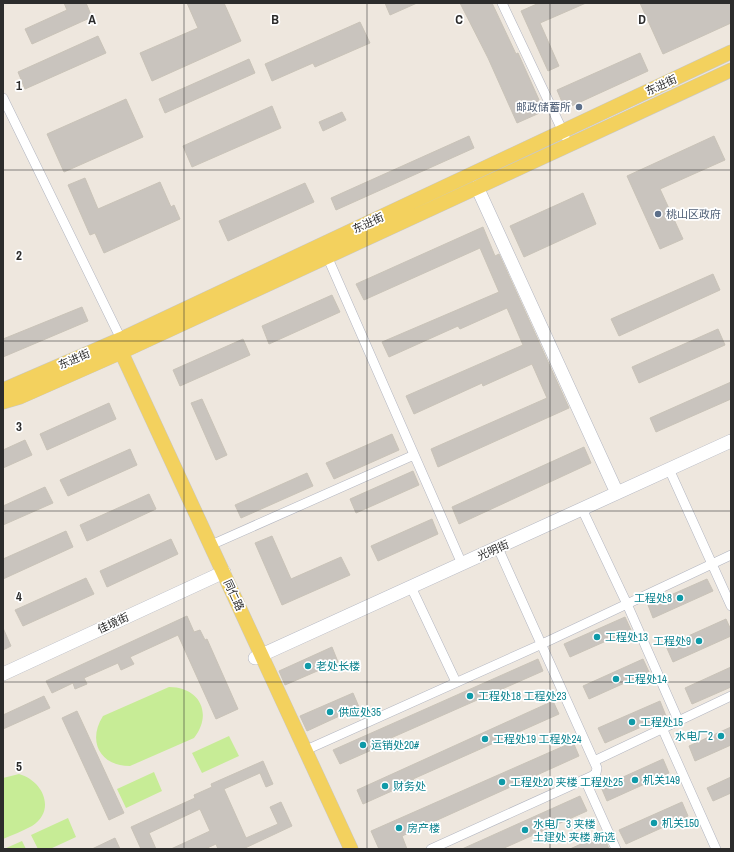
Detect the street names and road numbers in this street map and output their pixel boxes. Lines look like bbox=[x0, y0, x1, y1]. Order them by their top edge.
street label: 东进街 bbox=[643, 72, 679, 98]
street label: 东进街 bbox=[350, 210, 386, 236]
street label: 东进街 bbox=[56, 346, 92, 372]
street label: 光明街 bbox=[475, 537, 511, 563]
street label: 同仁路 bbox=[221, 577, 247, 613]
street label: 佳境街 bbox=[95, 610, 131, 636]

